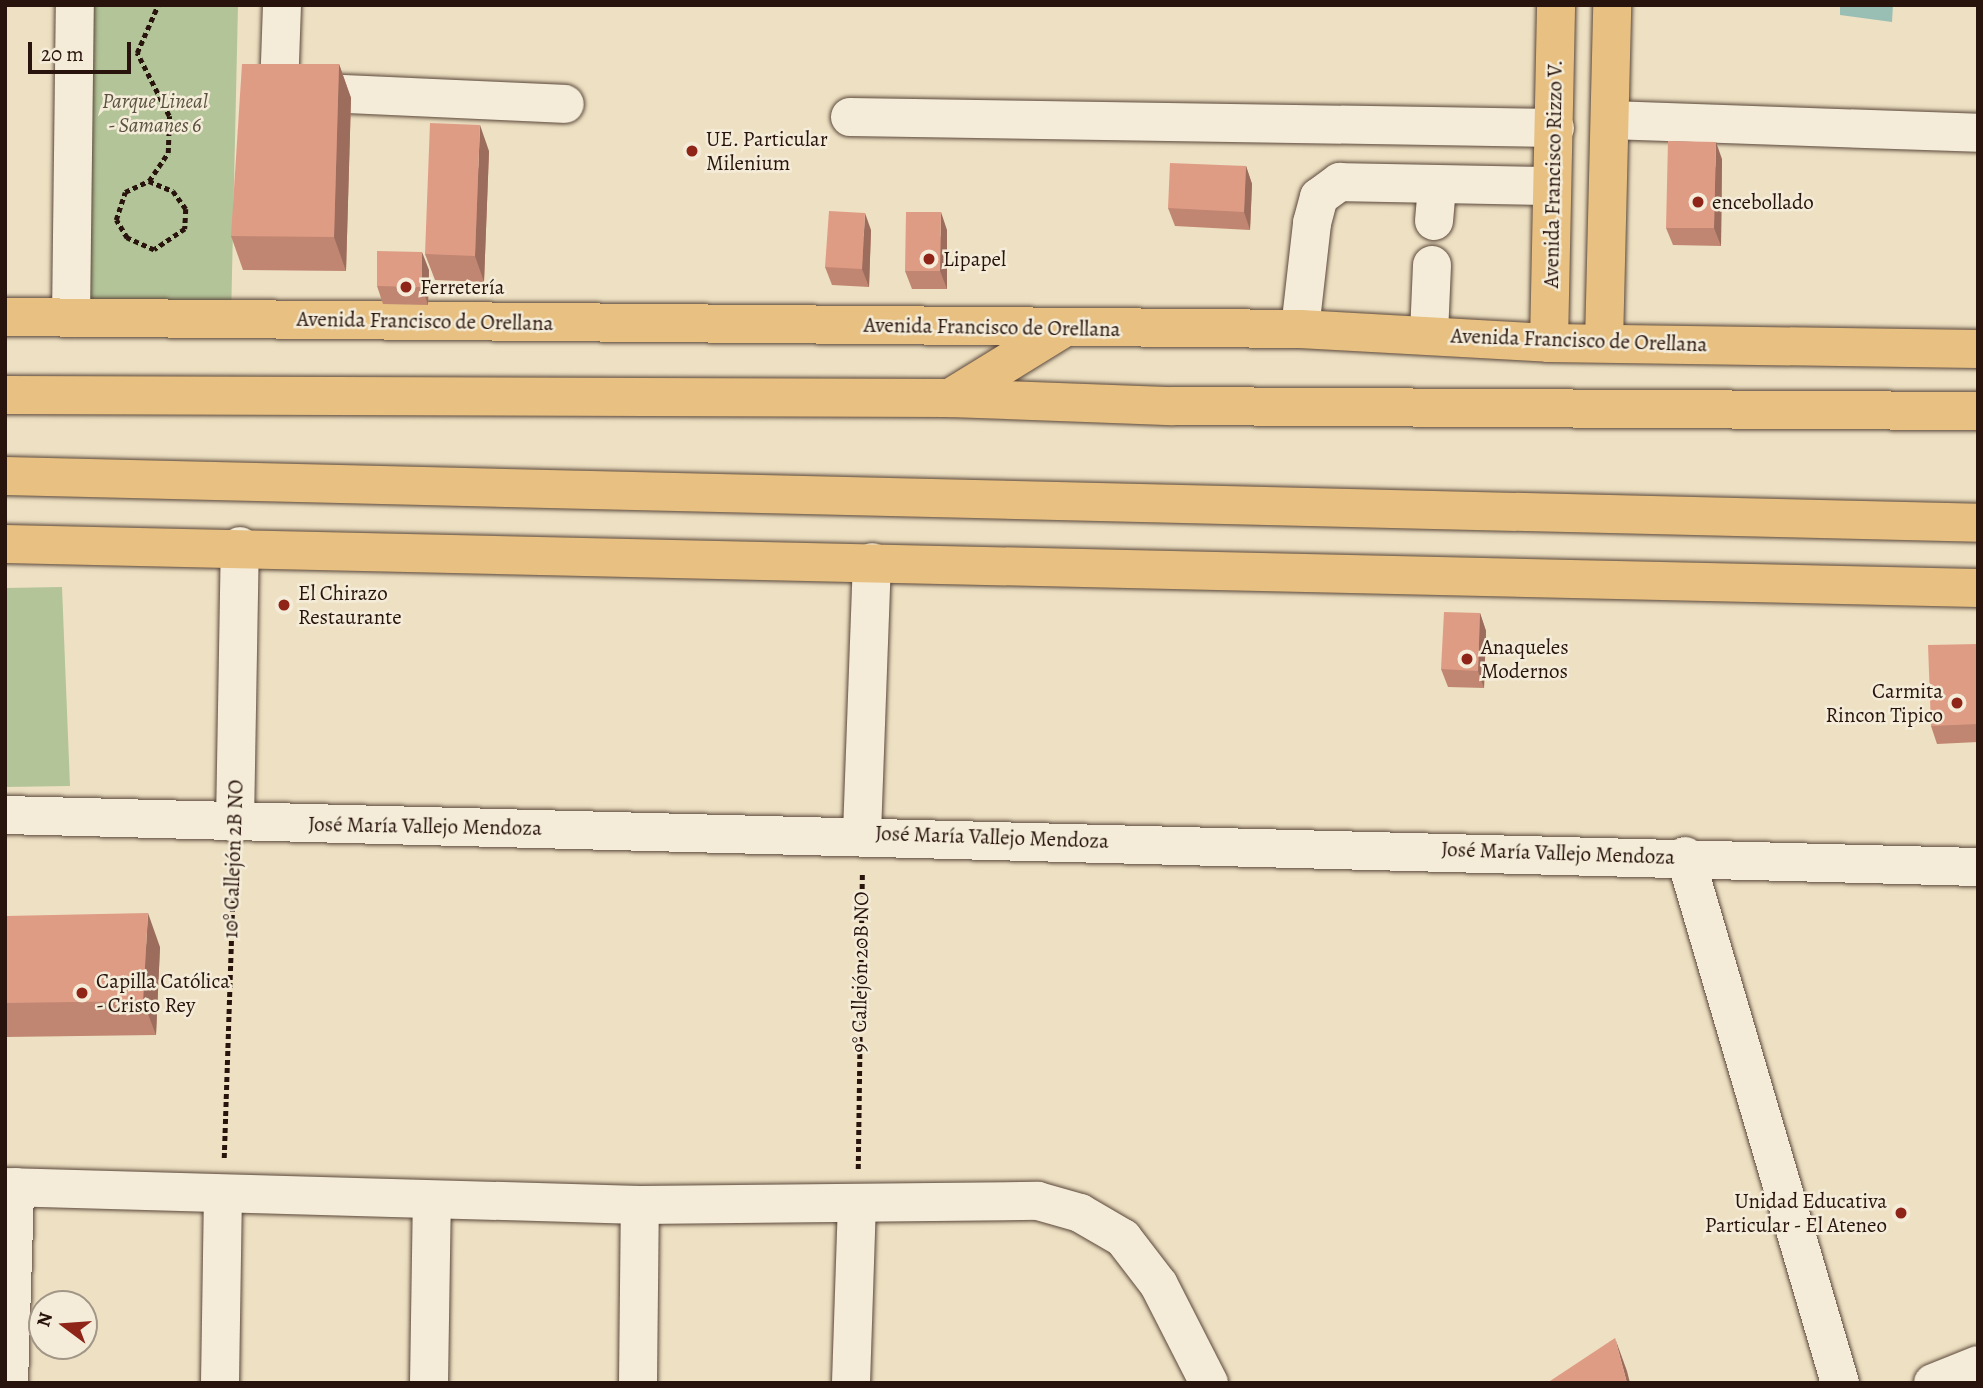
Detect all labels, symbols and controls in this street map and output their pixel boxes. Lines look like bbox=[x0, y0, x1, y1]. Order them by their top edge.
scale bar bbox=[32, 28, 135, 72]
text: 20 m bbox=[41, 40, 84, 68]
street label: Avenida Francisco Rizzo V. bbox=[1538, 60, 1568, 288]
park label: Parque Lineal - Samanes 6 bbox=[102, 88, 208, 138]
place label: UE. Particular Milenium bbox=[706, 126, 828, 176]
marker: UE. Particular Milenium bbox=[684, 143, 700, 159]
place label: encebollado bbox=[1712, 189, 1814, 215]
marker: encebollado bbox=[1690, 194, 1706, 210]
place label: Lipapel bbox=[943, 246, 1006, 272]
marker: Lipapel bbox=[921, 251, 937, 267]
place label: Ferretería bbox=[420, 274, 505, 300]
marker: Ferretería bbox=[398, 279, 414, 295]
street label: Avenida Francisco de Orellana bbox=[296, 306, 554, 336]
street label: Avenida Francisco de Orellana bbox=[863, 312, 1121, 342]
street label: Avenida Francisco de Orellana bbox=[1450, 323, 1708, 357]
place label: El Chirazo Restaurante bbox=[298, 580, 402, 630]
marker: El Chirazo Restaurante bbox=[276, 597, 292, 613]
place label: Anaqueles Modernos bbox=[1481, 634, 1569, 684]
marker: Anaqueles Modernos bbox=[1459, 651, 1475, 667]
place label: Carmita Rincon Tipico bbox=[1825, 678, 1943, 728]
marker: Carmita Rincon Tipico bbox=[1949, 695, 1965, 711]
street label: 10° Callejón 2B NO bbox=[218, 779, 248, 939]
street label: José María Vallejo Mendoza bbox=[308, 811, 542, 841]
street label: José María Vallejo Mendoza bbox=[875, 820, 1109, 854]
street label: José María Vallejo Mendoza bbox=[1441, 836, 1675, 870]
street label: 9° Callejón 20B NO bbox=[846, 891, 874, 1053]
place label: Capilla Católica - Cristo Rey bbox=[96, 968, 230, 1018]
marker: Capilla Católica - Cristo Rey bbox=[74, 985, 90, 1001]
place label: Unidad Educativa Particular - El Ateneo bbox=[1704, 1188, 1887, 1238]
marker: Unidad Educativa Particular - El Ateneo bbox=[1893, 1205, 1909, 1221]
north arrow bbox=[28, 1290, 98, 1360]
text: N bbox=[30, 1310, 59, 1330]

